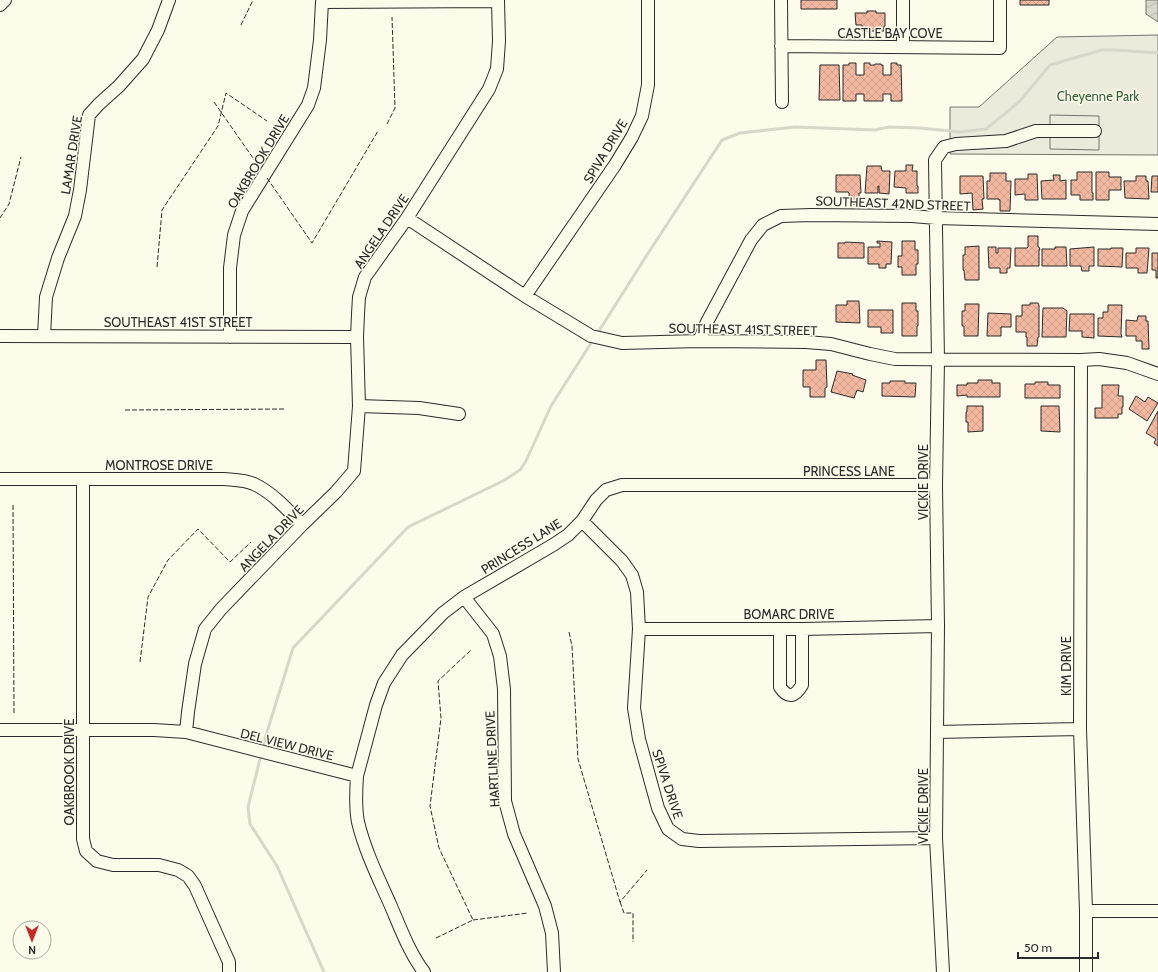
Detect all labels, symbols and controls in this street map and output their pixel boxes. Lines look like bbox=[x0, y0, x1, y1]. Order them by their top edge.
street label: CASTLE BAY COVE bbox=[837, 25, 943, 41]
park label: Cheyenne Park bbox=[1057, 88, 1139, 104]
street label: OAKBROOK DRIVE bbox=[224, 111, 292, 211]
street label: LAMAR DRIVE bbox=[57, 114, 85, 196]
street label: SPIVA DRIVE bbox=[580, 116, 630, 186]
street label: ANGELA DRIVE bbox=[350, 191, 412, 271]
street label: SOUTHEAST 42ND STREET bbox=[815, 192, 971, 214]
street label: SOUTHEAST 41ST STREET bbox=[104, 314, 252, 330]
street label: SOUTHEAST 41ST STREET bbox=[669, 320, 818, 338]
street label: VICKIE DRIVE bbox=[915, 444, 931, 520]
street label: MONTROSE DRIVE bbox=[105, 457, 213, 473]
street label: PRINCESS LANE bbox=[803, 463, 895, 479]
street label: ANGELA DRIVE bbox=[235, 501, 307, 575]
street label: PRINCESS LANE bbox=[478, 515, 564, 577]
street label: BOMARC DRIVE bbox=[744, 606, 834, 622]
street label: KIM DRIVE bbox=[1058, 636, 1074, 696]
street label: HARTLINE DRIVE bbox=[481, 710, 503, 808]
street label: OAKBROOK DRIVE bbox=[61, 719, 77, 825]
street label: DEL VIEW DRIVE bbox=[239, 725, 335, 763]
street label: SPIVA DRIVE bbox=[649, 747, 687, 821]
street label: VICKIE DRIVE bbox=[915, 768, 931, 844]
north arrow bbox=[12, 920, 52, 960]
scale bar bbox=[1018, 934, 1098, 960]
text: 50 m bbox=[1024, 940, 1052, 955]
text: N bbox=[28, 943, 36, 957]

